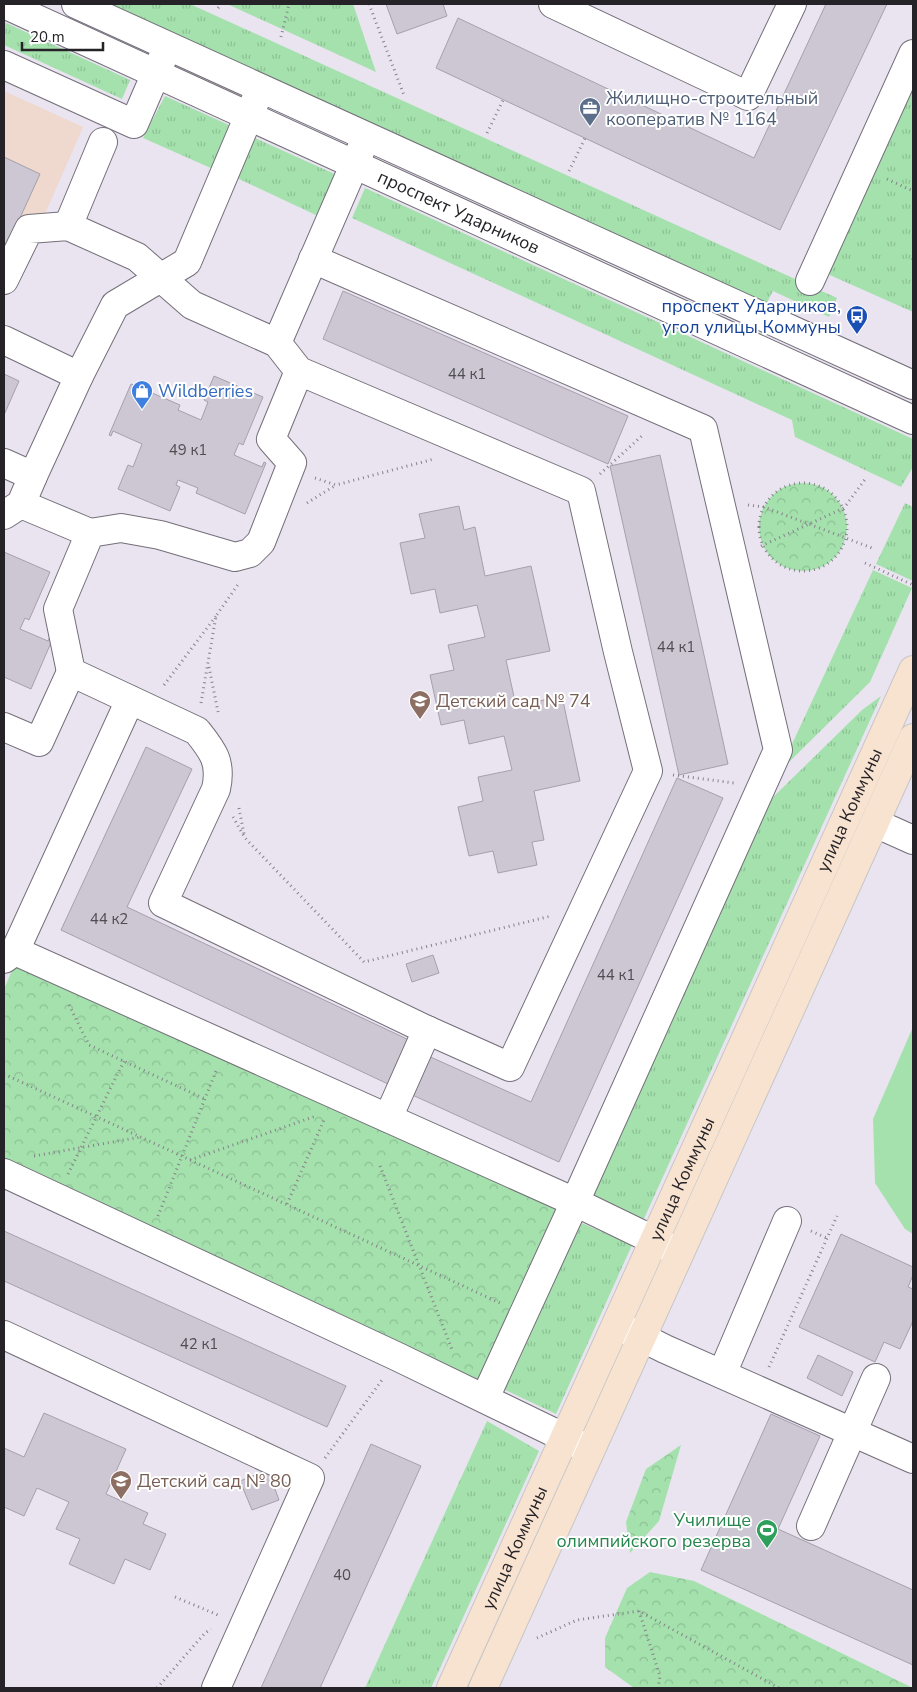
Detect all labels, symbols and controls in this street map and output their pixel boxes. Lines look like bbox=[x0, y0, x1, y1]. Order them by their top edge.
scale bar bbox=[22, 20, 104, 52]
text: 20 m bbox=[30, 27, 65, 47]
place label: Жилищно-строительный кооператив № 1164 bbox=[606, 86, 818, 131]
office icon: Жилищно-строительный кооператив № 1164 bbox=[578, 96, 602, 127]
street label: проспект Ударников bbox=[374, 165, 544, 260]
place label: проспект Ударников, угол улицы Коммуны bbox=[661, 294, 841, 339]
bus stop icon: проспект Ударников, угол улицы Коммуны bbox=[845, 304, 869, 335]
house number: 44 к1 bbox=[448, 364, 486, 384]
shop icon: Wildberries bbox=[130, 379, 154, 410]
place label: Wildberries bbox=[158, 379, 253, 403]
house number: 49 к1 bbox=[169, 440, 207, 460]
house number: 44 к1 bbox=[657, 637, 695, 657]
school or university icon: Детский сад № 74 bbox=[408, 689, 432, 720]
place label: Детский сад № 74 bbox=[436, 689, 591, 713]
street label: улица Коммуны bbox=[811, 744, 888, 876]
house number: 44 к2 bbox=[90, 909, 128, 929]
house number: 44 к1 bbox=[597, 965, 635, 985]
street label: улица Коммуны bbox=[644, 1113, 721, 1245]
house number: 42 к1 bbox=[180, 1334, 218, 1354]
school or university icon: Детский сад № 80 bbox=[109, 1469, 133, 1500]
place label: Детский сад № 80 bbox=[137, 1469, 292, 1493]
street label: улица Коммуны bbox=[476, 1482, 553, 1613]
place label: Училище олимпийского резерва bbox=[557, 1508, 751, 1553]
sports icon: Училище олимпийского резерва bbox=[755, 1518, 779, 1549]
house number: 40 bbox=[333, 1565, 351, 1585]

